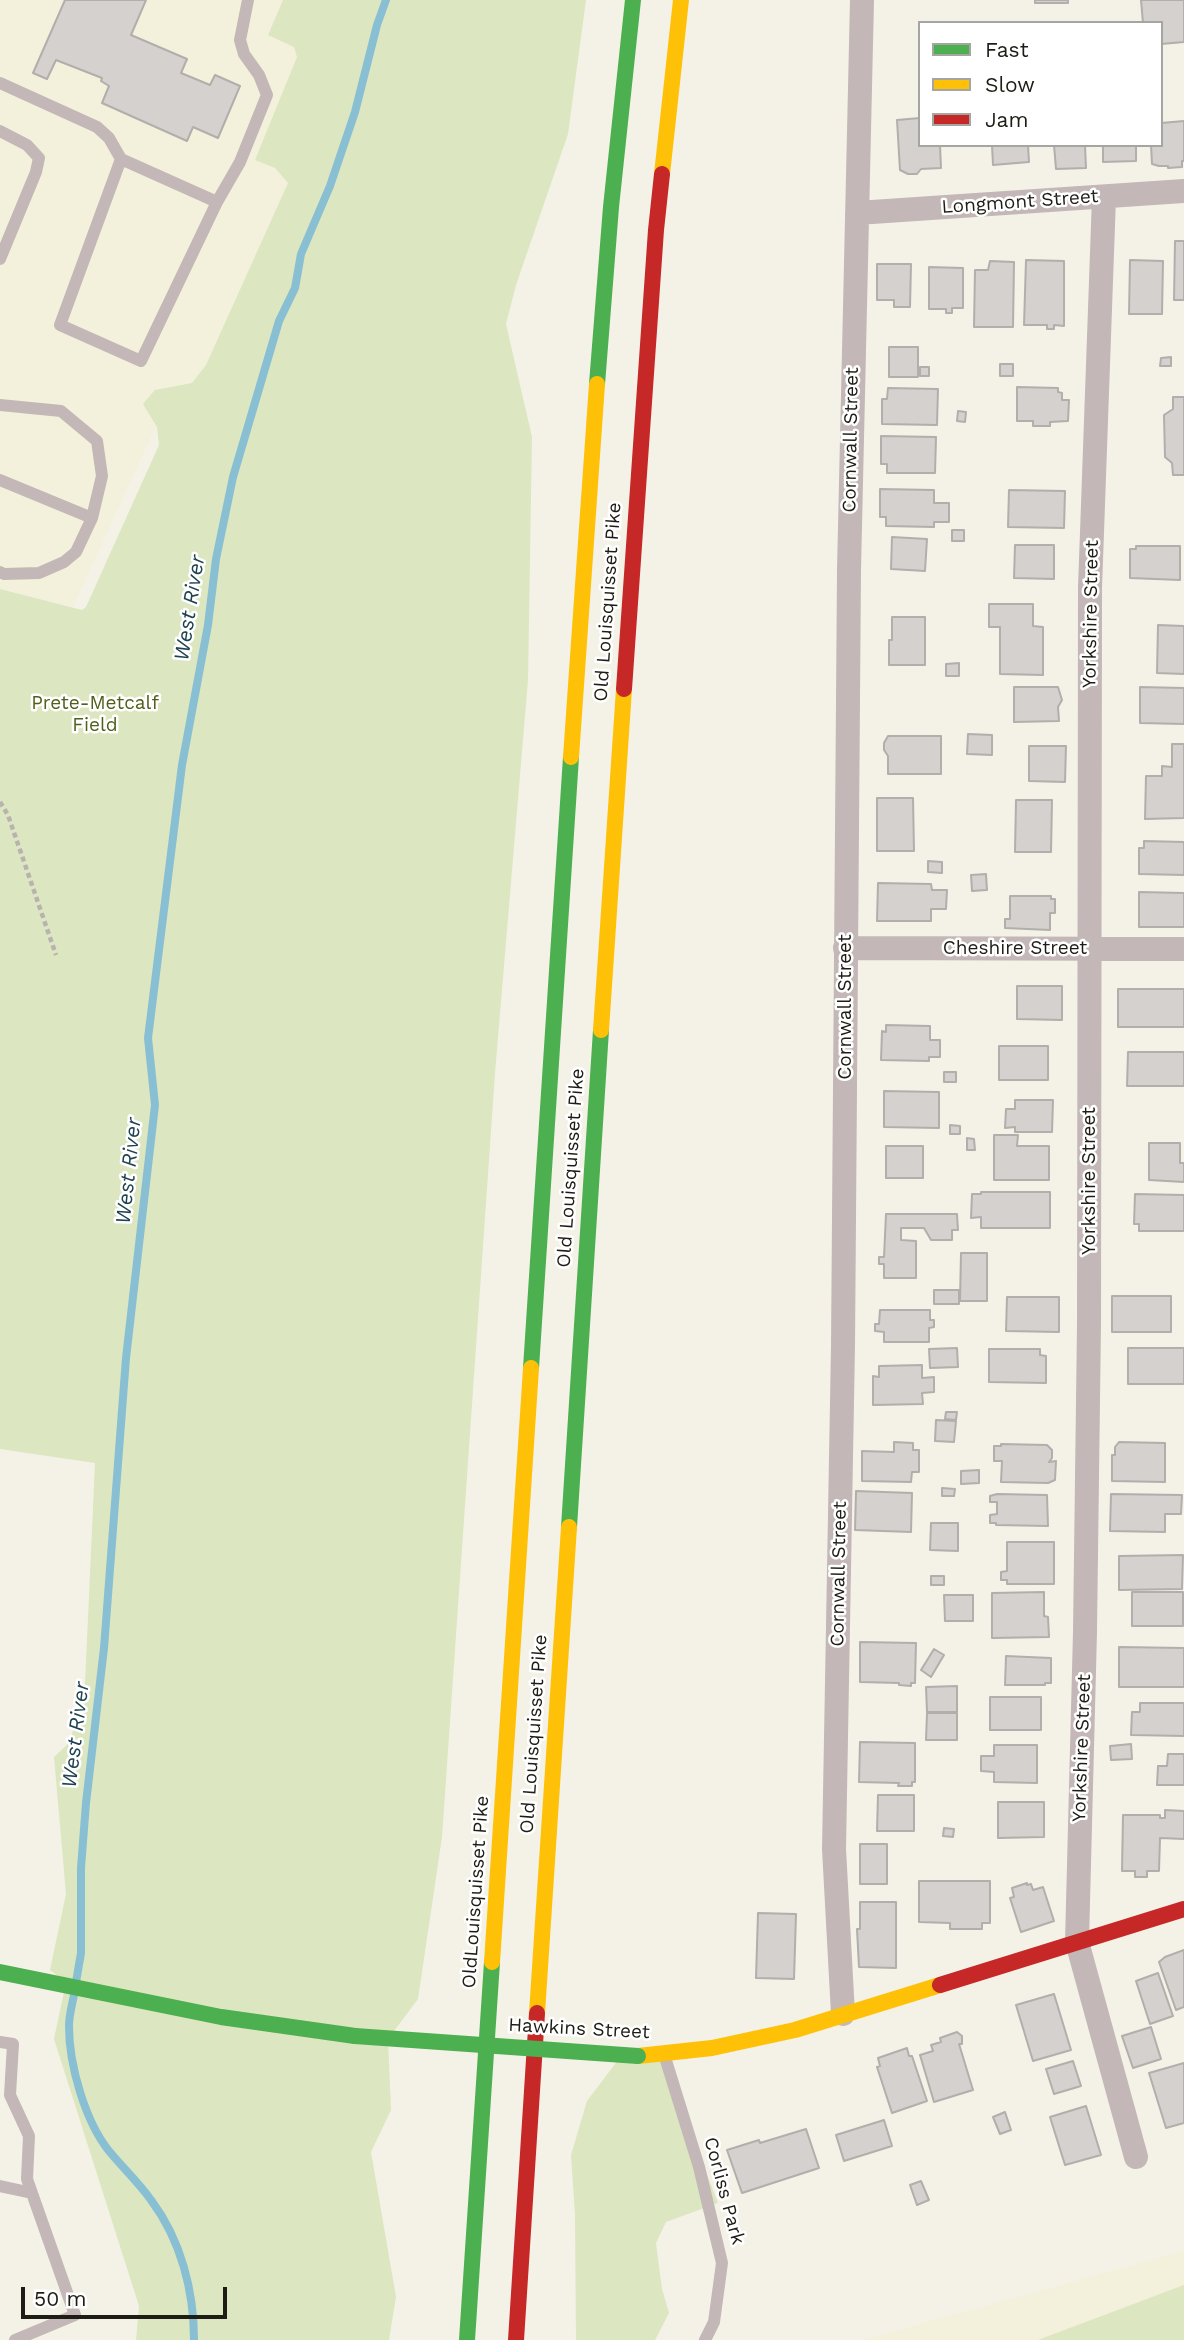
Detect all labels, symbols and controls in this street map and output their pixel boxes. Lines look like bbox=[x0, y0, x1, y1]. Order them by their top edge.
legend bbox=[918, 21, 1163, 147]
text: Fast bbox=[985, 37, 1029, 62]
text: Slow bbox=[985, 72, 1035, 97]
text: Jam bbox=[985, 107, 1028, 132]
street label: Longmont Street bbox=[941, 185, 1099, 219]
street label: Cornwall Street bbox=[838, 367, 864, 513]
street label: Old Louisquisset Pike bbox=[590, 502, 626, 702]
street label: Yorkshire Street bbox=[1078, 540, 1104, 688]
water label: West River bbox=[169, 553, 211, 663]
park label: Prete-Metcalf Field bbox=[31, 692, 159, 736]
street label: Cornwall Street bbox=[834, 934, 856, 1080]
street label: Cheshire Street bbox=[943, 937, 1087, 959]
street label: Old Louisquisset Pike bbox=[553, 1068, 589, 1268]
street label: Yorkshire Street bbox=[1078, 1107, 1100, 1255]
water label: West River bbox=[111, 1117, 147, 1225]
street label: Cornwall Street bbox=[826, 1501, 852, 1647]
street label: Old Louisquisset Pike bbox=[516, 1634, 552, 1834]
street label: Yorkshire Street bbox=[1068, 1674, 1096, 1822]
water label: West River bbox=[57, 1680, 95, 1790]
street label: OldLouisquisset Pike bbox=[458, 1795, 494, 1989]
street label: Hawkins Street bbox=[508, 2014, 650, 2044]
street label: Corliss Park bbox=[699, 2135, 749, 2247]
scale bar bbox=[24, 2274, 231, 2318]
text: 50 m bbox=[34, 2286, 86, 2311]

